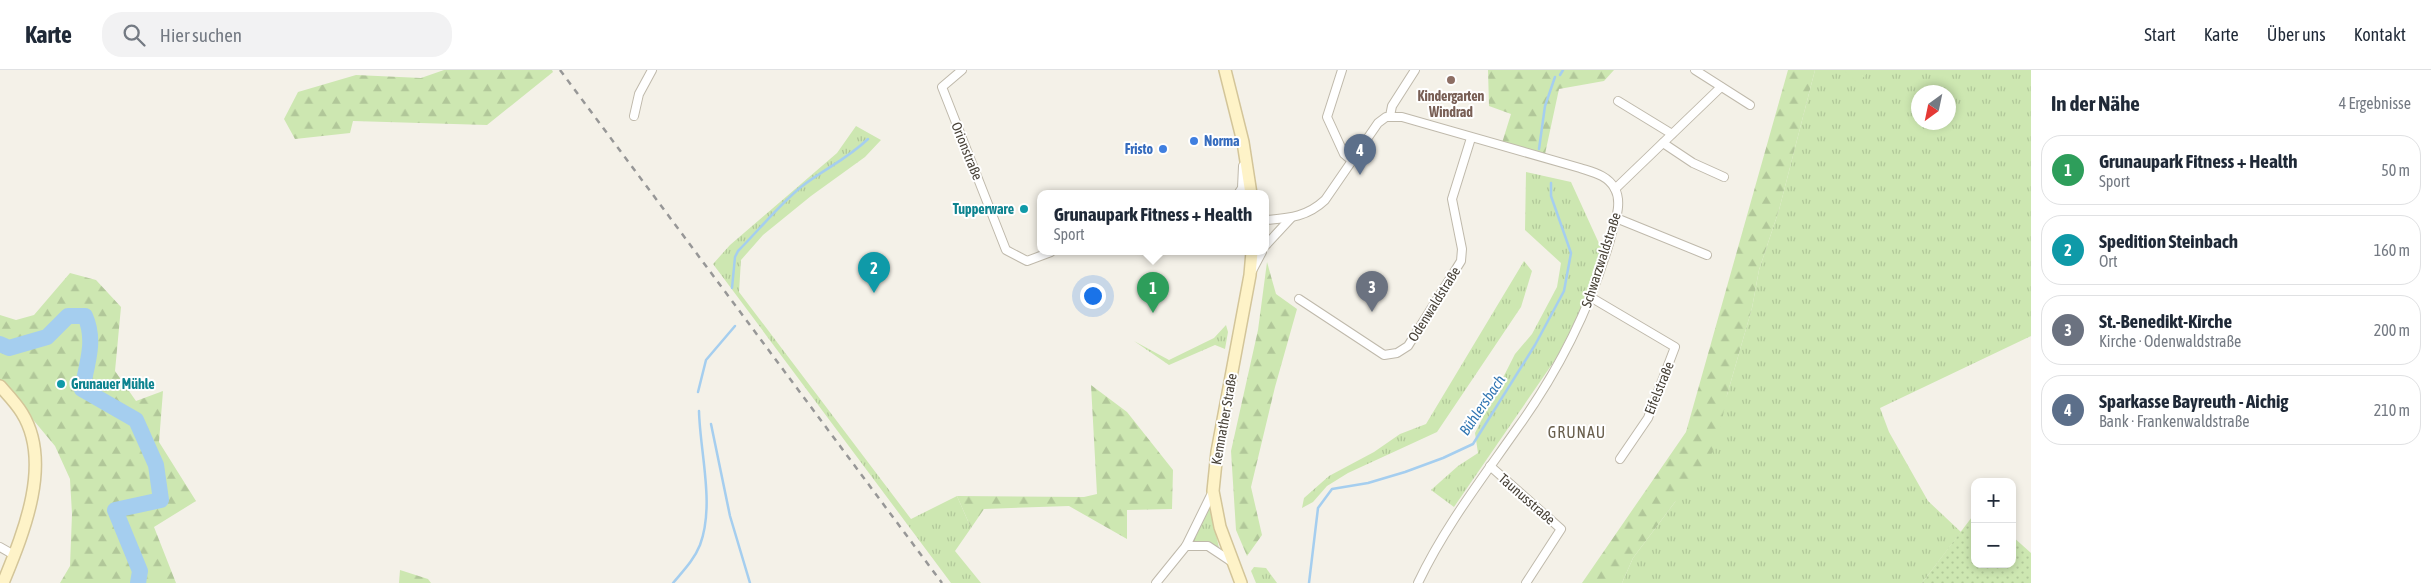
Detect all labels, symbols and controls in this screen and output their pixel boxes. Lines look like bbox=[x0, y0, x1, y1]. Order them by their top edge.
search box bbox=[102, 12, 452, 57]
text: Karte bbox=[25, 21, 72, 48]
icon: search bbox=[120, 21, 148, 49]
text: Hier suchen bbox=[160, 24, 242, 46]
text: Start bbox=[2144, 24, 2176, 45]
text: Karte bbox=[2204, 24, 2239, 45]
text: Über uns bbox=[2267, 24, 2326, 45]
text: Kontakt bbox=[2354, 24, 2406, 45]
marker: Kindergarten Windrad bbox=[1445, 74, 1457, 86]
north arrow bbox=[1911, 85, 1956, 130]
place label: Kindergarten Windrad bbox=[1418, 88, 1485, 120]
text: In der Nähe bbox=[2051, 91, 2140, 115]
text: 4 Ergebnisse bbox=[2339, 94, 2411, 112]
street label: Orionstraße bbox=[948, 120, 986, 182]
place label: Norma bbox=[1204, 133, 1240, 149]
pin: 4 bbox=[1344, 134, 1376, 175]
marker: Norma bbox=[1188, 135, 1200, 147]
place label: Fristo bbox=[1125, 141, 1153, 157]
marker: Fristo bbox=[1157, 143, 1169, 155]
text: Grunaupark Fitness + Health bbox=[2099, 150, 2298, 172]
text: 1 bbox=[2064, 161, 2072, 179]
text: 50 m bbox=[2381, 161, 2410, 179]
text: Sport bbox=[2099, 172, 2130, 190]
popup bbox=[1037, 190, 1269, 255]
place label: Tupperware bbox=[953, 201, 1014, 217]
marker: Tupperware bbox=[1018, 203, 1030, 215]
text: Grunaupark Fitness + Health bbox=[1054, 203, 1252, 225]
street label: Schwarzwaldstraße bbox=[1578, 210, 1624, 310]
text: Sport bbox=[1054, 225, 1085, 243]
text: Spedition Steinbach bbox=[2099, 230, 2238, 252]
text: 2 bbox=[2064, 241, 2072, 259]
text: 160 m bbox=[2374, 241, 2410, 259]
pin: 2 bbox=[858, 252, 890, 293]
text: Ort bbox=[2099, 252, 2118, 270]
street label: Odenwaldstraße bbox=[1405, 264, 1463, 344]
pin: 3 bbox=[1356, 271, 1388, 312]
pin: 1 bbox=[1137, 272, 1169, 313]
your location bbox=[1080, 283, 1106, 309]
text: St.-Benedikt-Kirche bbox=[2099, 310, 2232, 332]
text: 3 bbox=[2064, 321, 2072, 339]
text: 200 m bbox=[2374, 321, 2410, 339]
text: Kirche · Odenwaldstraße bbox=[2099, 332, 2241, 350]
street label: Eifelstraße bbox=[1641, 359, 1677, 417]
street label: Kemnather Straße bbox=[1208, 372, 1240, 466]
water label: Bühlersbach bbox=[1456, 372, 1508, 438]
place label: Grunauer Mühle bbox=[71, 376, 155, 392]
marker: Grunauer Mühle bbox=[55, 378, 67, 390]
text: Sparkasse Bayreuth - Aichig bbox=[2099, 390, 2288, 412]
text: 4 bbox=[2064, 401, 2072, 419]
text: 210 m bbox=[2374, 401, 2410, 419]
text: Bank · Frankenwaldstraße bbox=[2099, 412, 2249, 430]
district label: GRUNAU bbox=[1548, 423, 1606, 441]
street label: Taunusstraße bbox=[1496, 470, 1558, 528]
map controls bbox=[1971, 478, 2016, 568]
button: + bbox=[1971, 478, 2016, 523]
button: − bbox=[1971, 523, 2016, 568]

